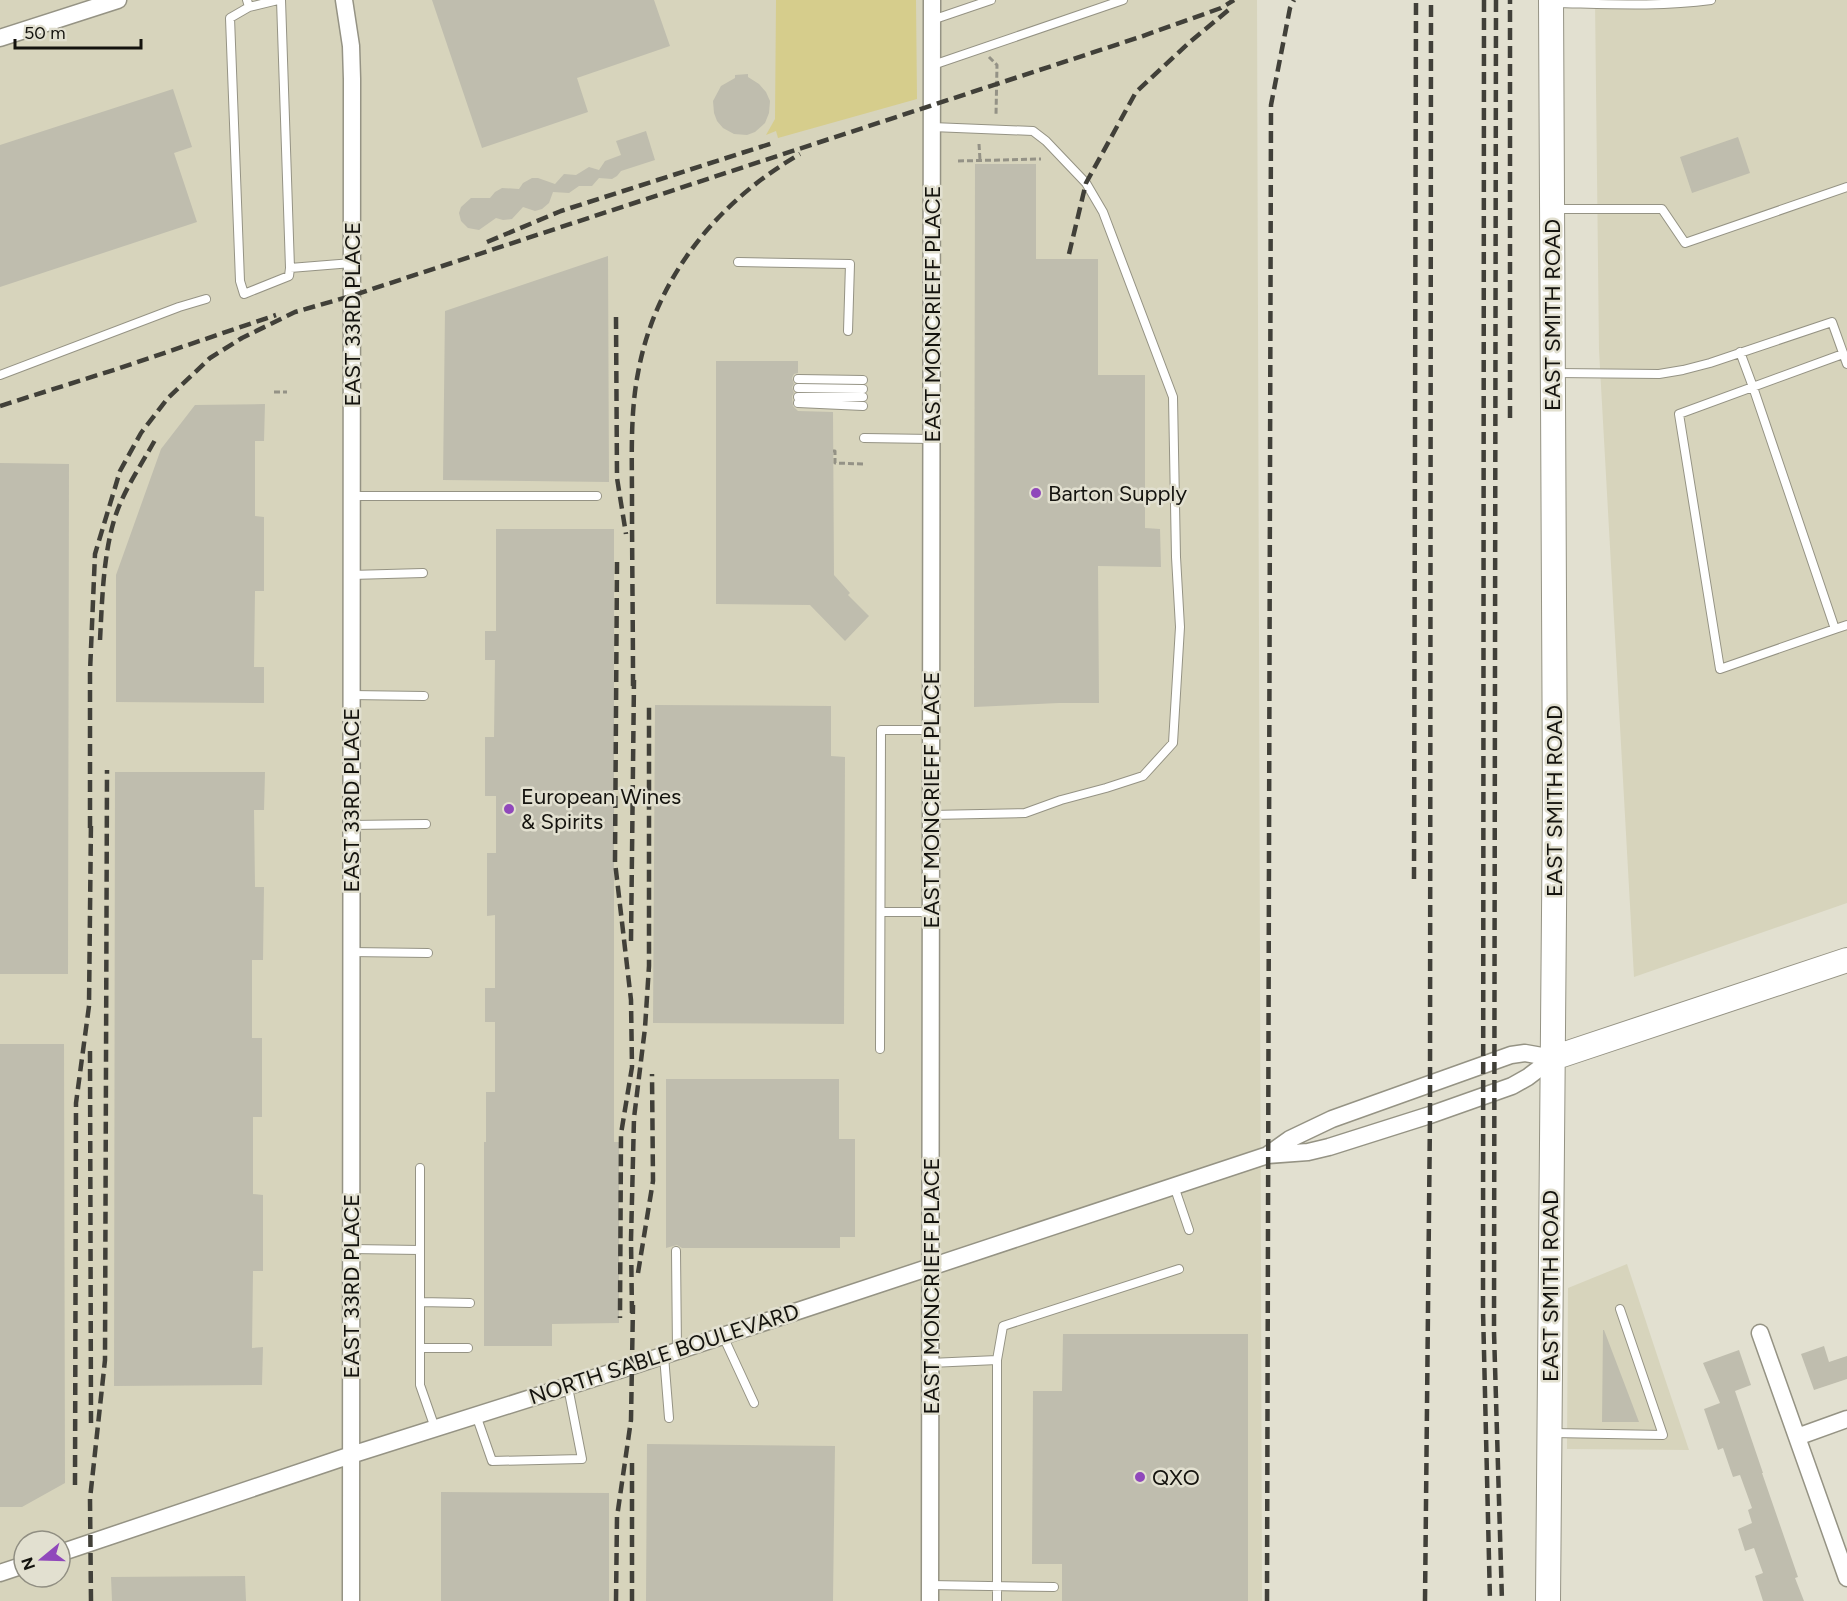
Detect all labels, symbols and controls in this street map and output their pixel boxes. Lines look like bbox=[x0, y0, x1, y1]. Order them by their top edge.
scale bar bbox=[15, 12, 141, 50]
text: 50 m bbox=[24, 22, 66, 44]
street label: EAST MONCRIEFF PLACE bbox=[919, 185, 946, 443]
street label: EAST SMITH ROAD bbox=[1539, 219, 1566, 411]
street label: EAST 33RD PLACE bbox=[339, 222, 366, 406]
place label: Barton Supply bbox=[1048, 480, 1187, 507]
marker: Barton Supply bbox=[1029, 486, 1043, 500]
street label: EAST MONCRIEFF PLACE bbox=[918, 671, 945, 929]
street label: EAST SMITH ROAD bbox=[1541, 705, 1568, 897]
street label: EAST 33RD PLACE bbox=[338, 708, 365, 892]
place label: European Wines & Spirits bbox=[521, 783, 681, 835]
marker: European Wines & Spirits bbox=[502, 802, 516, 816]
street label: EAST MONCRIEFF PLACE bbox=[918, 1157, 945, 1415]
street label: EAST SMITH ROAD bbox=[1537, 1190, 1564, 1382]
street label: EAST 33RD PLACE bbox=[338, 1194, 365, 1378]
street label: NORTH SABLE BOULEVARD bbox=[526, 1298, 802, 1410]
place label: QXO bbox=[1152, 1464, 1200, 1491]
marker: QXO bbox=[1133, 1470, 1147, 1484]
north arrow bbox=[12, 1529, 72, 1589]
text: N bbox=[17, 1555, 39, 1573]

